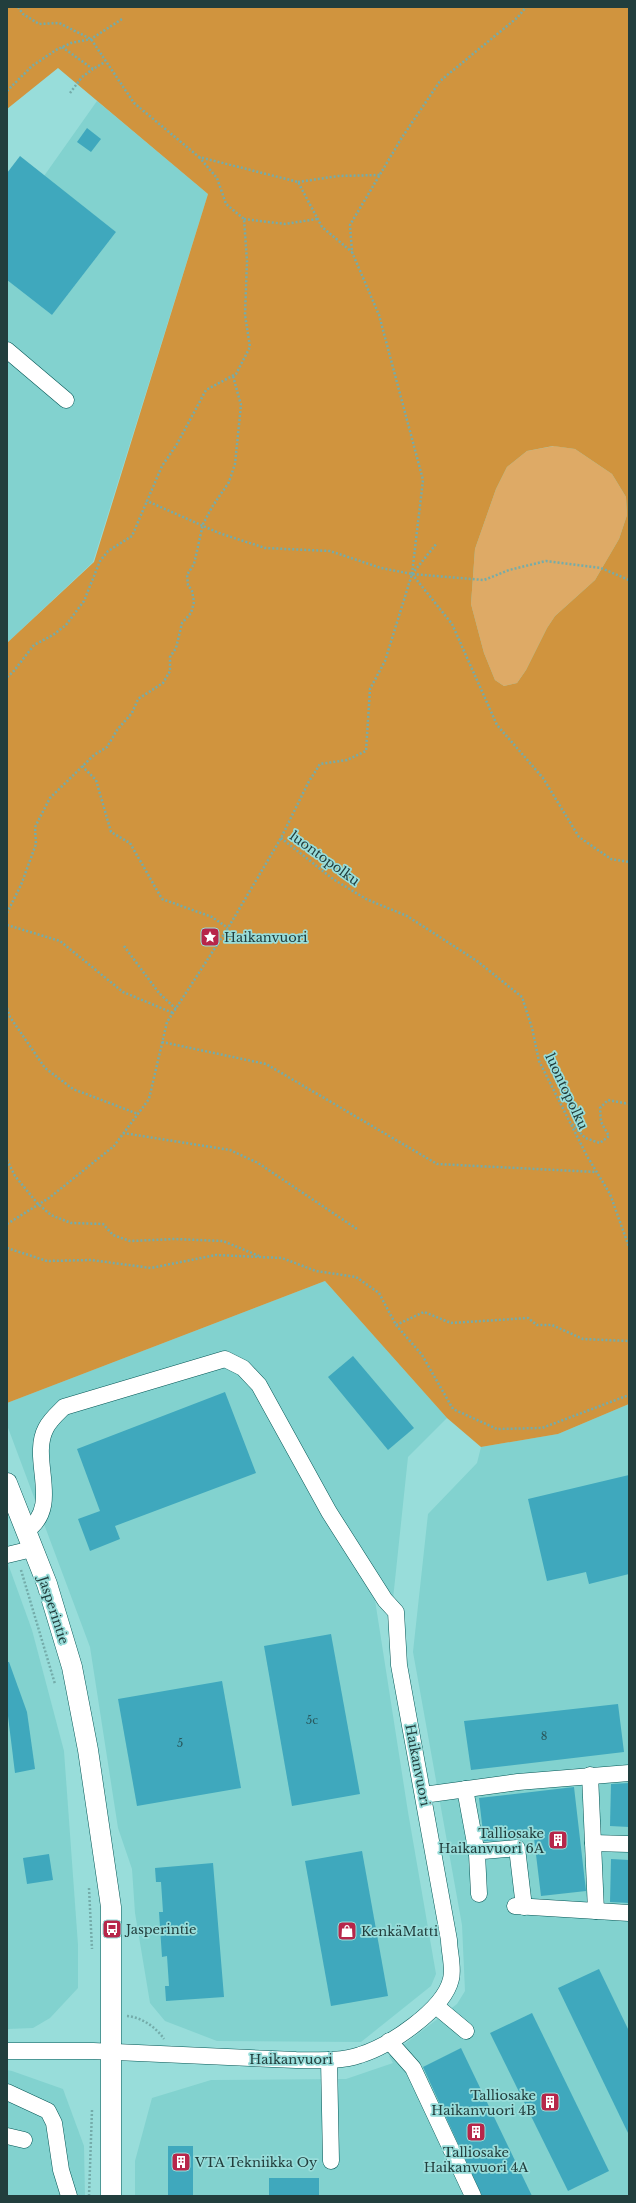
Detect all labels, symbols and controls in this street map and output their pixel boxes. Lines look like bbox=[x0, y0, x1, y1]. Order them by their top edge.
street label: luontopolku bbox=[287, 827, 363, 890]
place icon: Haikanvuori bbox=[199, 926, 221, 948]
place label: Haikanvuori bbox=[224, 929, 308, 946]
street label: luontopolku bbox=[541, 1050, 592, 1132]
street label: Jasperintie bbox=[34, 1572, 72, 1646]
house number: 5c bbox=[306, 1713, 318, 1727]
street label: Haikanvuori bbox=[401, 1723, 434, 1808]
house number: 8 bbox=[541, 1729, 547, 1743]
house number: 5 bbox=[177, 1736, 183, 1750]
place label: Talliosake Haikanvuori 6A bbox=[439, 1825, 545, 1857]
building icon: Talliosake Haikanvuori 6A bbox=[547, 1829, 569, 1851]
bus stop icon: Jasperintie bbox=[101, 1918, 123, 1940]
shop icon: KenkäMatti bbox=[336, 1920, 358, 1942]
place label: Jasperintie bbox=[124, 1921, 196, 1938]
place label: KenkäMatti bbox=[361, 1923, 439, 1940]
street label: Haikanvuori bbox=[249, 2051, 333, 2068]
place label: Talliosake Haikanvuori 4B bbox=[431, 2087, 536, 2119]
building icon: Talliosake Haikanvuori 4B bbox=[539, 2091, 561, 2113]
building icon: Talliosake Haikanvuori 4A bbox=[465, 2121, 487, 2143]
place label: Talliosake Haikanvuori 4A bbox=[424, 2144, 529, 2176]
building icon: VTA Tekniikka Oy bbox=[170, 2151, 192, 2173]
place label: VTA Tekniikka Oy bbox=[194, 2154, 318, 2171]

